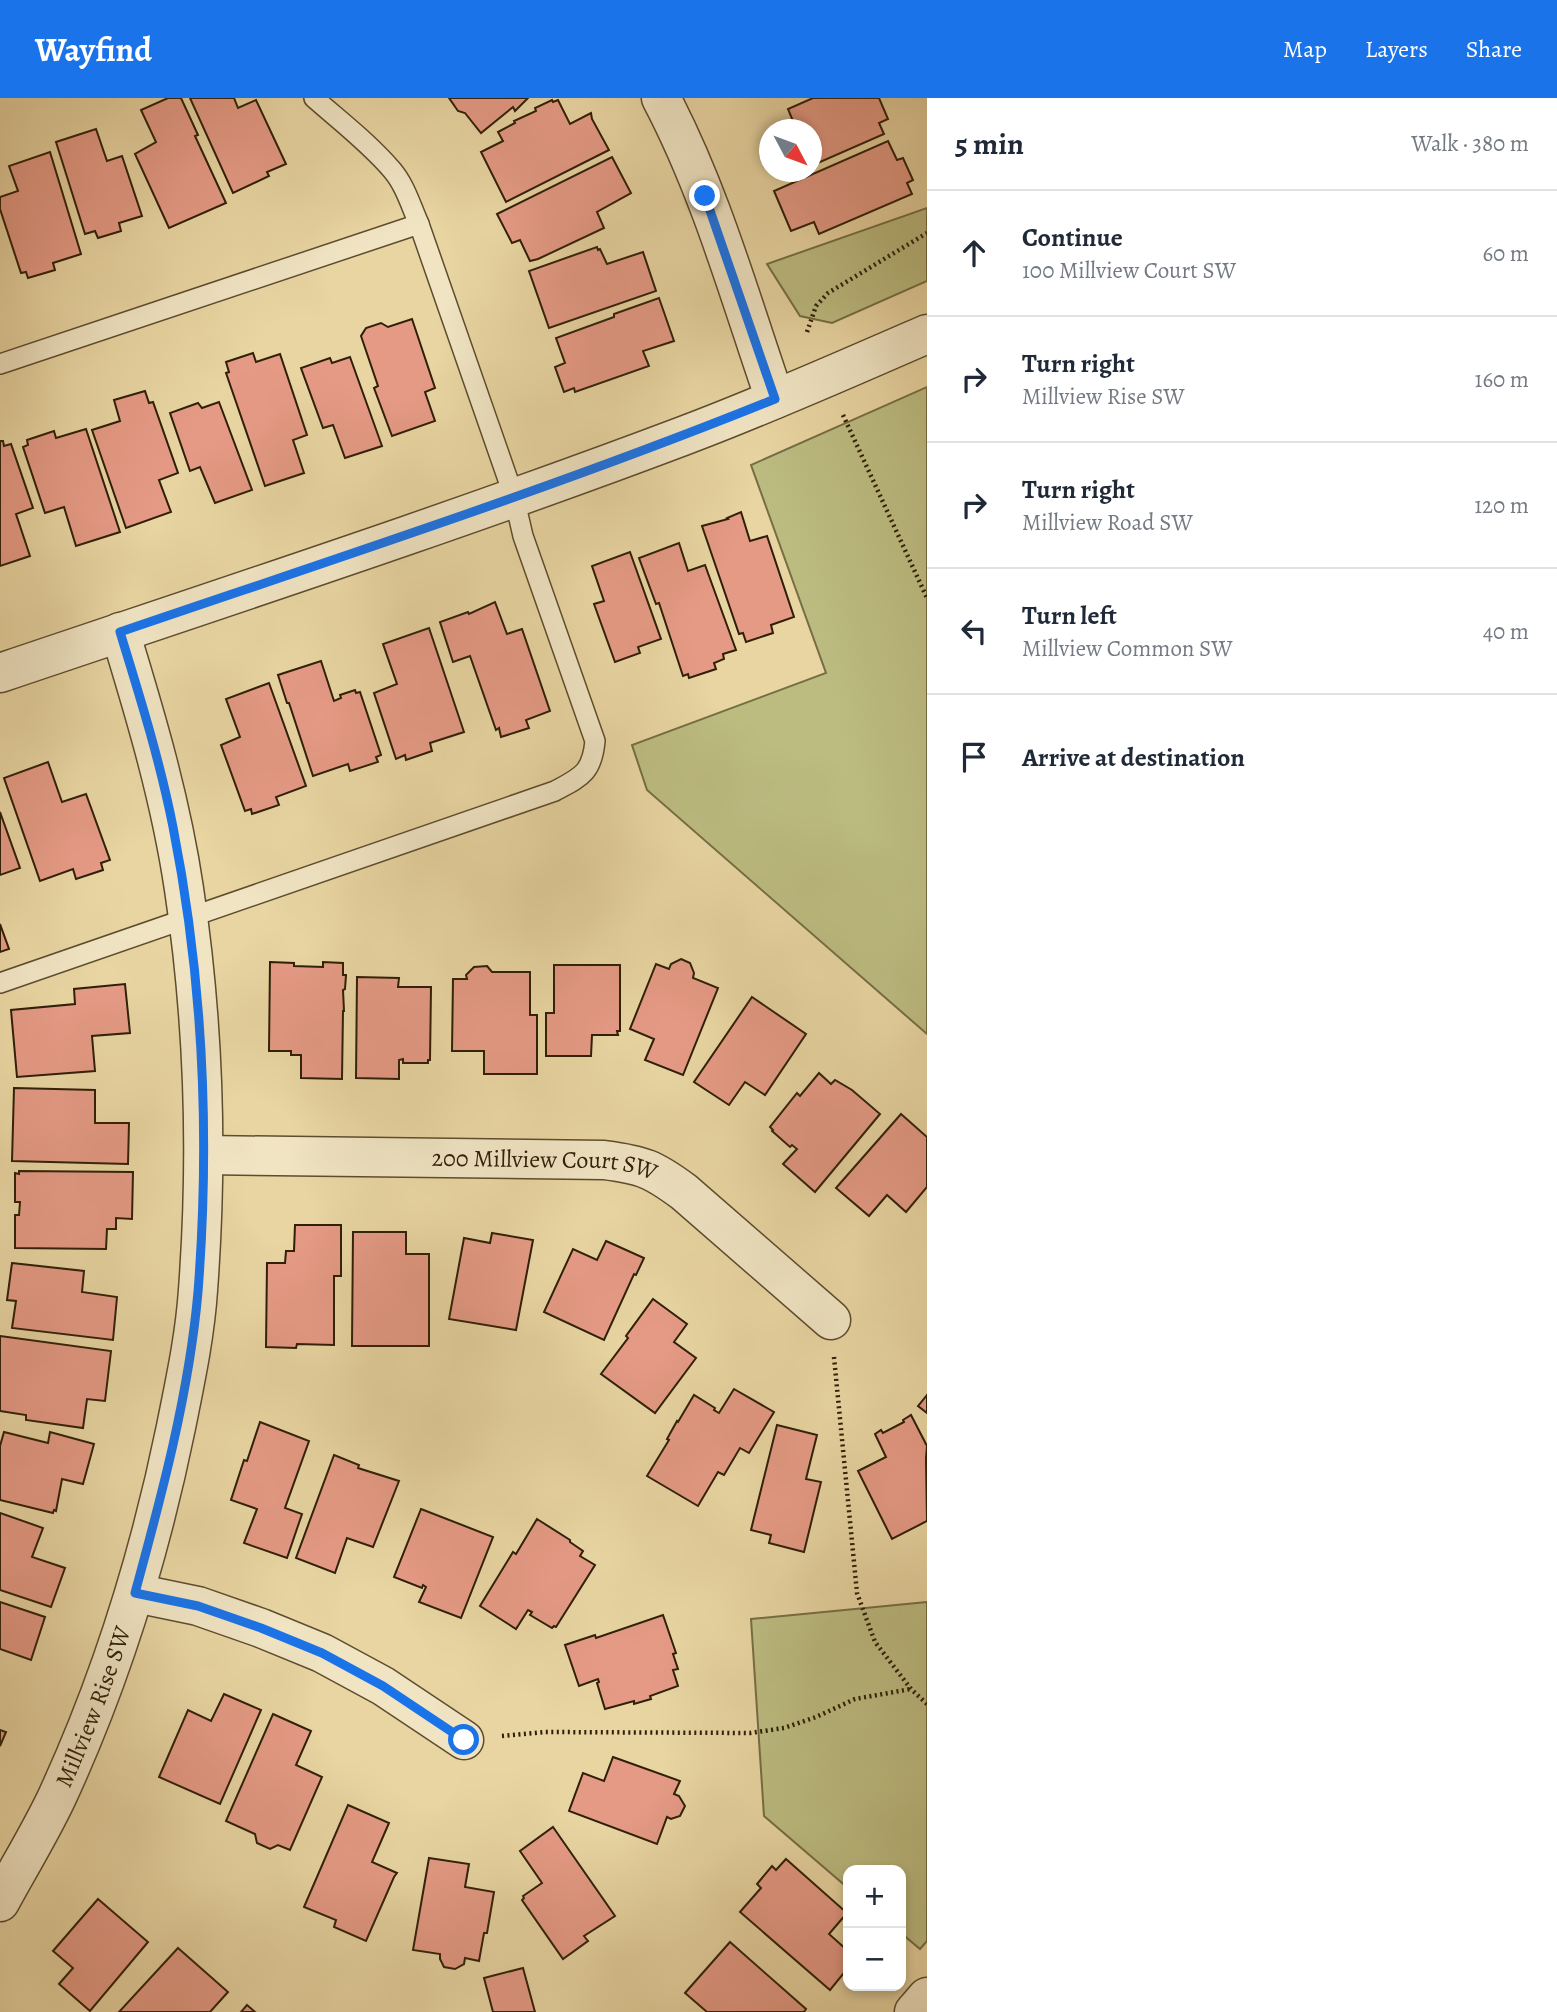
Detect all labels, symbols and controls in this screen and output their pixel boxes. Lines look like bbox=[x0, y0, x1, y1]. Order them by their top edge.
text: Wayfind bbox=[35, 27, 152, 72]
text: Map bbox=[1283, 33, 1327, 65]
text: Layers bbox=[1365, 33, 1428, 65]
text: Share bbox=[1466, 33, 1522, 65]
north arrow bbox=[759, 119, 822, 182]
text: 5 min bbox=[955, 124, 1024, 164]
text: Walk · 380 m bbox=[1411, 128, 1529, 159]
route end bbox=[689, 180, 720, 211]
text: Continue bbox=[1022, 220, 1123, 255]
icon: ahead bbox=[955, 234, 993, 272]
text: 60 m bbox=[1482, 238, 1529, 269]
text: 100 Millview Court SW bbox=[1022, 255, 1236, 286]
text: Turn right bbox=[1022, 346, 1135, 381]
icon: right bbox=[955, 360, 993, 398]
text: 160 m bbox=[1475, 364, 1529, 395]
text: Millview Rise SW bbox=[1022, 381, 1185, 412]
text: Turn right bbox=[1022, 472, 1135, 507]
icon: right bbox=[955, 486, 993, 524]
text: 120 m bbox=[1474, 490, 1529, 521]
text: Millview Road SW bbox=[1022, 507, 1193, 538]
text: Turn left bbox=[1022, 598, 1117, 633]
icon: left bbox=[955, 612, 993, 650]
text: 40 m bbox=[1483, 616, 1529, 647]
text: Millview Common SW bbox=[1022, 633, 1233, 664]
icon: arrive bbox=[955, 738, 993, 776]
text: Arrive at destination bbox=[1022, 740, 1245, 775]
street label: 200 Millview Court SW bbox=[431, 1142, 663, 1188]
street label: Millview Rise SW bbox=[48, 1621, 139, 1792]
route start bbox=[448, 1724, 479, 1755]
map controls bbox=[843, 1865, 906, 1991]
button: + bbox=[843, 1865, 906, 1928]
button: − bbox=[843, 1928, 906, 1991]

